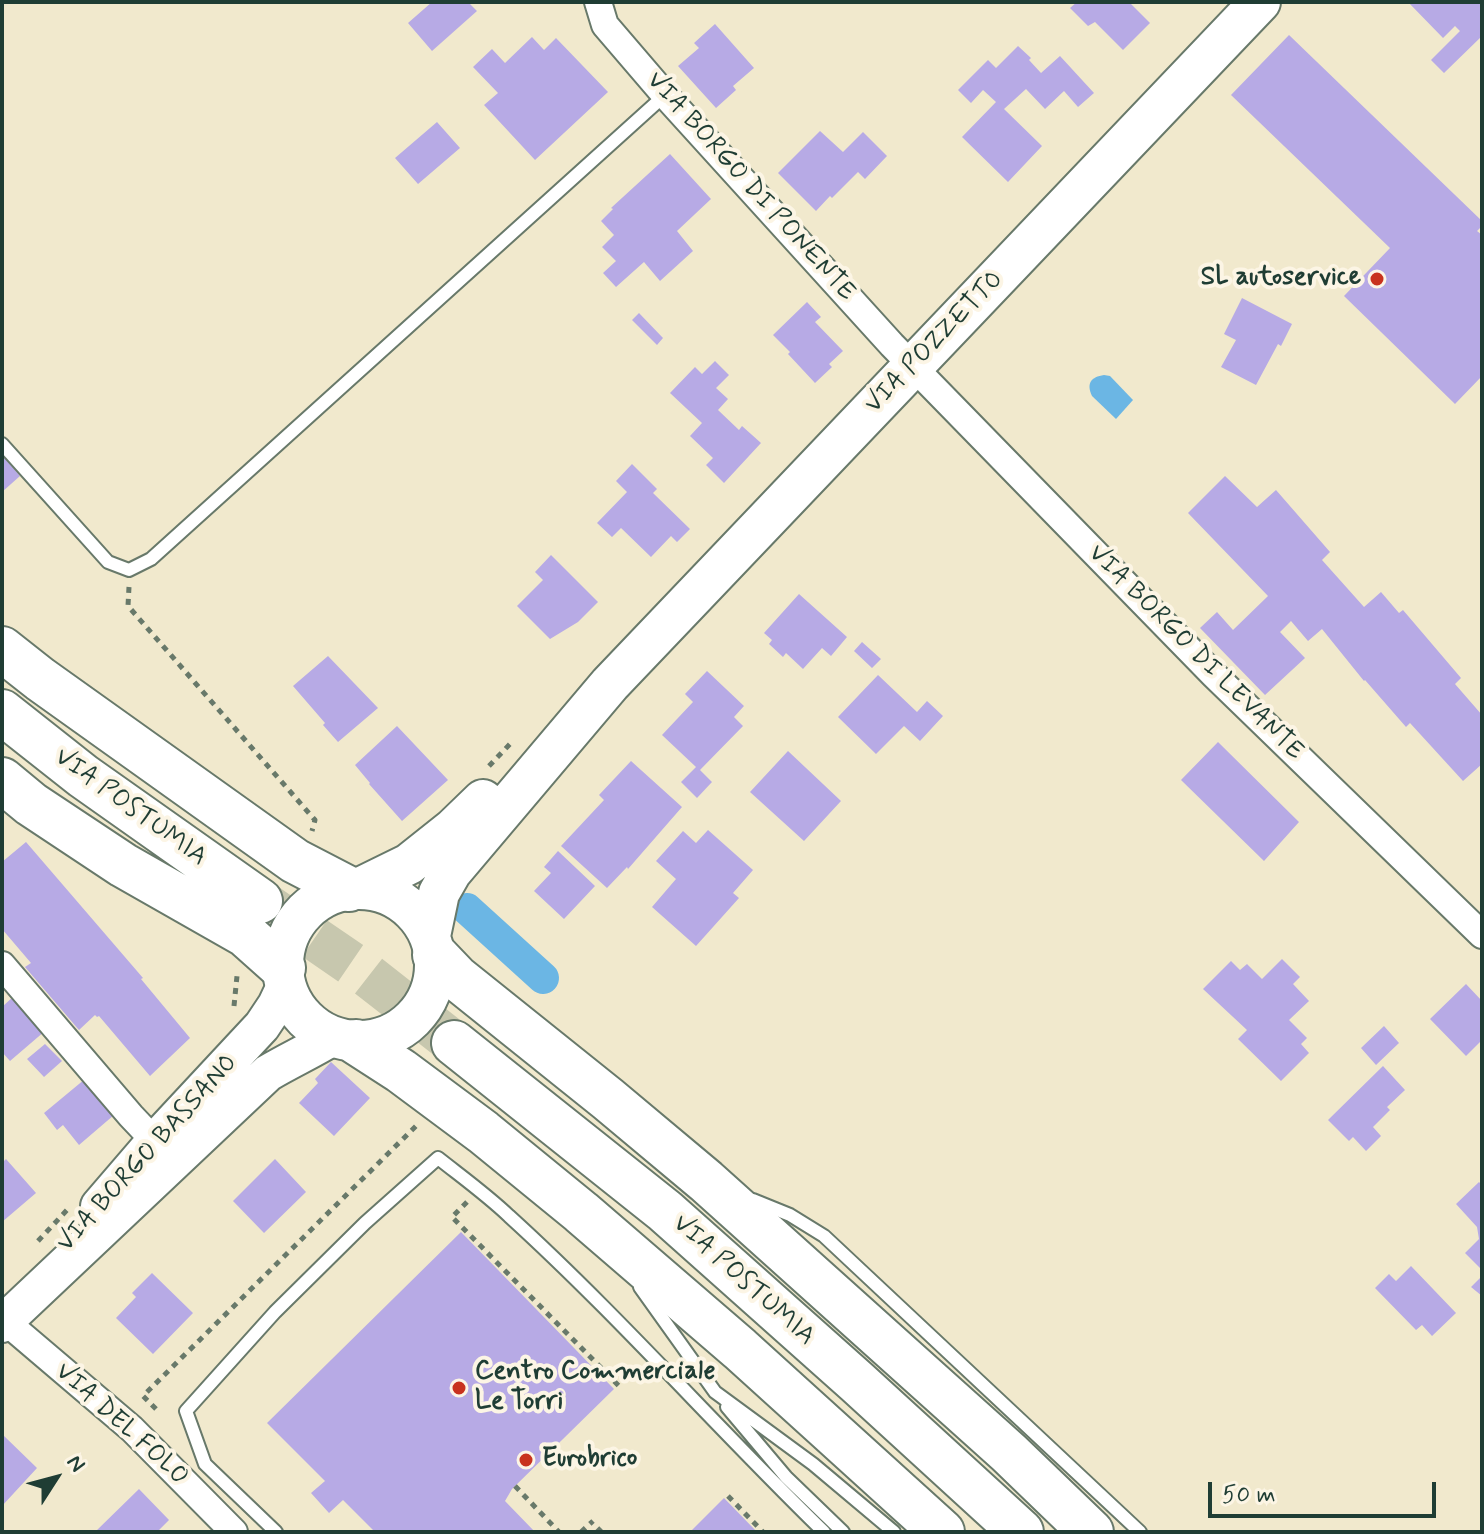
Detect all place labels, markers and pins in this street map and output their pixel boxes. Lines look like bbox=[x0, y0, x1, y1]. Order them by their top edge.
place label: SL autoservice bbox=[1201, 263, 1361, 295]
marker: SL autoservice bbox=[1368, 270, 1386, 288]
place label: Centro Commerciale Le Torri bbox=[475, 1357, 715, 1418]
marker: Centro Commerciale Le Torri bbox=[450, 1379, 468, 1397]
place label: Eurobrico bbox=[542, 1444, 637, 1476]
marker: Eurobrico bbox=[517, 1451, 535, 1469]

